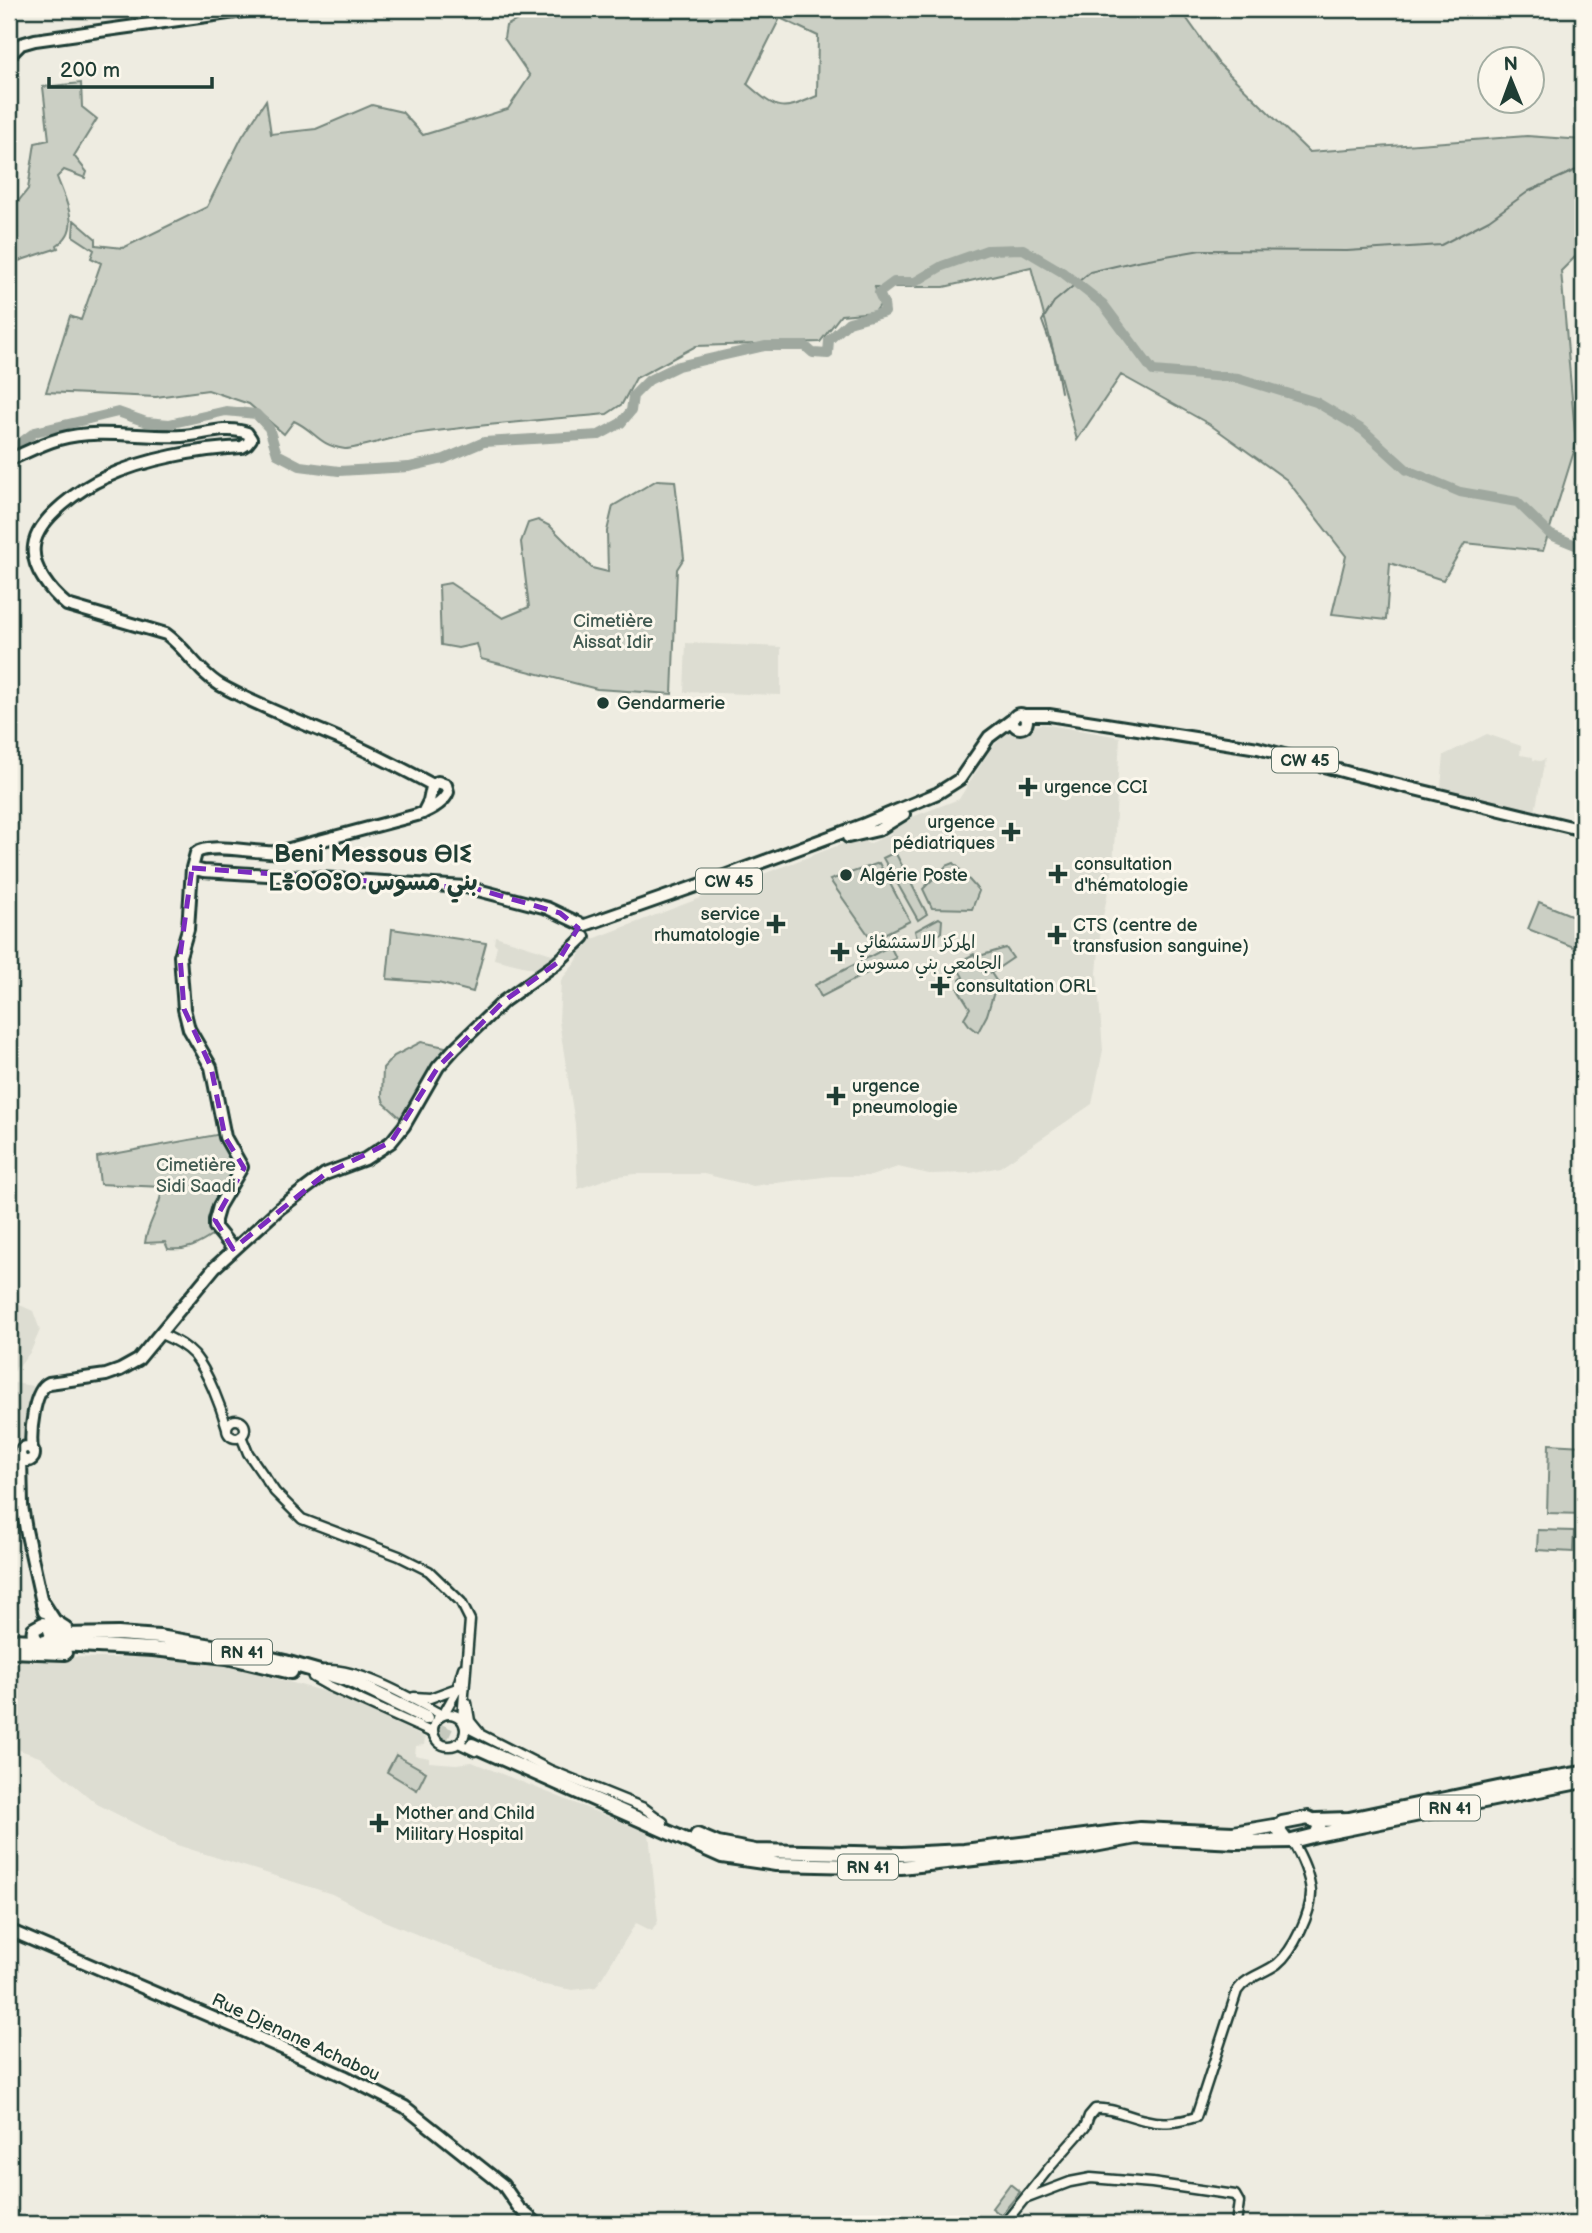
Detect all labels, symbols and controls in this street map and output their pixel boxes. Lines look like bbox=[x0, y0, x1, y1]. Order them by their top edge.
scale bar bbox=[49, 46, 212, 90]
north arrow bbox=[1476, 46, 1546, 116]
text: N bbox=[1503, 53, 1518, 76]
text: 200 m bbox=[60, 58, 120, 83]
park label: Cimetière Aissat Idir bbox=[573, 611, 654, 653]
place label: Gendarmerie bbox=[617, 693, 726, 714]
marker: Gendarmerie bbox=[595, 695, 611, 711]
road number: CW 45 bbox=[1272, 748, 1338, 772]
marker: urgence CCI bbox=[1018, 777, 1038, 797]
place label: urgence CCI bbox=[1044, 777, 1148, 798]
place label: urgence pédiatriques bbox=[893, 812, 995, 854]
marker: urgence pédiatriques bbox=[1001, 822, 1021, 842]
district label: Beni Messous ⴱⵏⵉ ⵎⴻⵙⵙⵓⵙ بني مسوس bbox=[268, 840, 478, 903]
place label: consultation d'hématologie bbox=[1074, 854, 1188, 896]
marker: consultation d'hématologie bbox=[1048, 864, 1068, 884]
place label: Algérie Poste bbox=[860, 865, 968, 886]
marker: Algérie Poste bbox=[838, 867, 854, 883]
road number: CW 45 bbox=[696, 868, 762, 894]
place label: service rhumatologie bbox=[654, 904, 760, 946]
marker: service rhumatologie bbox=[766, 914, 786, 934]
place label: CTS (centre de transfusion sanguine) bbox=[1073, 915, 1249, 957]
marker: CTS (centre de transfusion sanguine) bbox=[1047, 925, 1067, 945]
place label: المركز الاستشفائي الجامعي بني مسوس bbox=[856, 932, 1002, 979]
marker: المركز الاستشفائي الجامعي بني مسوس bbox=[830, 942, 850, 962]
marker: consultation ORL bbox=[930, 976, 950, 996]
place label: consultation ORL bbox=[956, 976, 1097, 997]
place label: urgence pneumologie bbox=[852, 1076, 958, 1118]
marker: urgence pneumologie bbox=[826, 1086, 846, 1106]
park label: Cimetière Sidi Saadi bbox=[156, 1155, 236, 1197]
road number: RN 41 bbox=[212, 1640, 272, 1664]
road number: RN 41 bbox=[1420, 1796, 1480, 1820]
place label: Mother and Child Military Hospital bbox=[395, 1803, 535, 1845]
marker: Mother and Child Military Hospital bbox=[369, 1813, 389, 1833]
road number: RN 41 bbox=[838, 1854, 898, 1880]
street label: Rue Djenane Achabou bbox=[208, 1989, 383, 2086]

